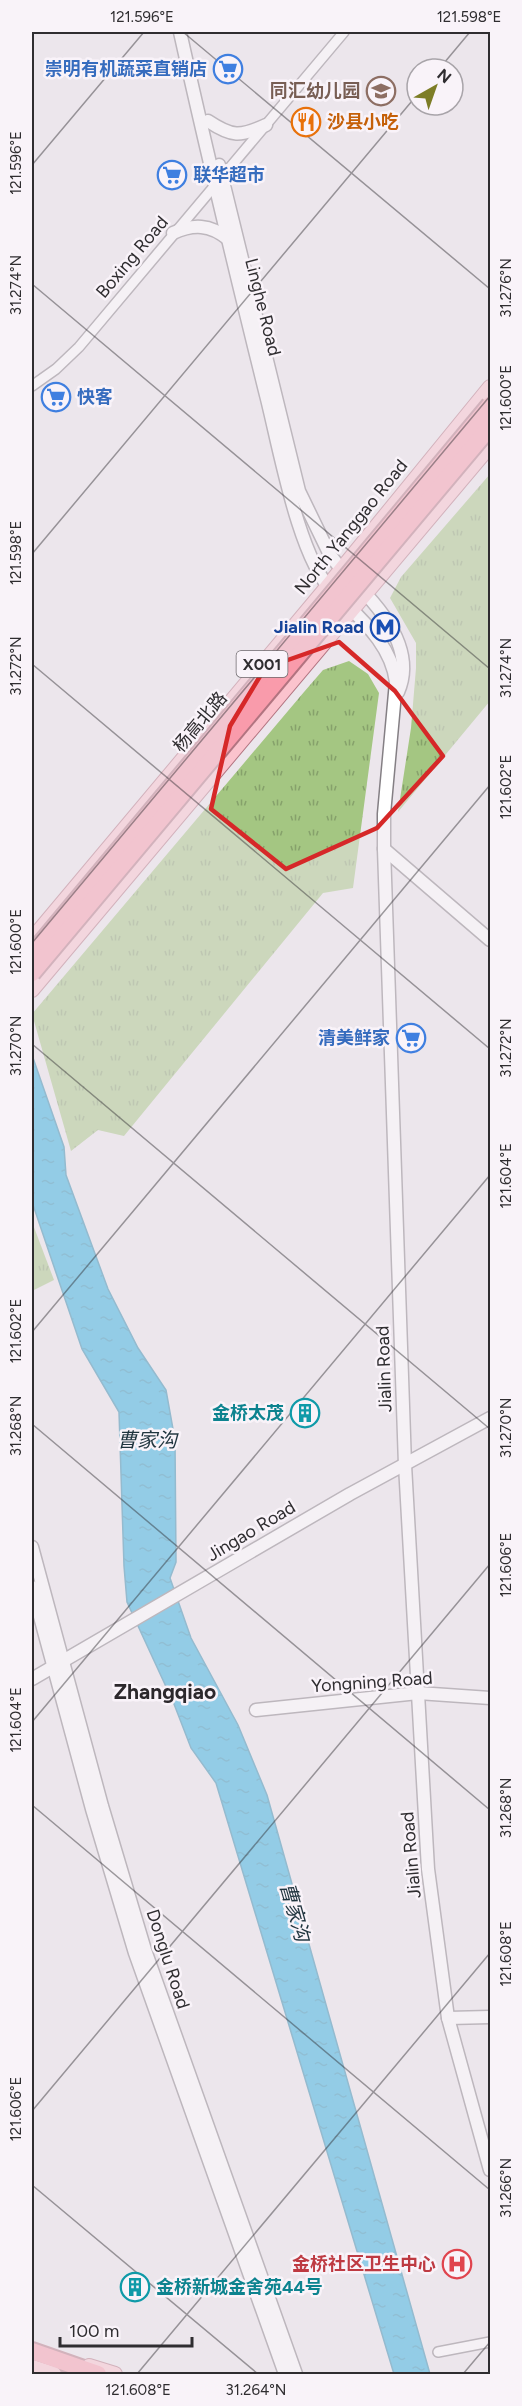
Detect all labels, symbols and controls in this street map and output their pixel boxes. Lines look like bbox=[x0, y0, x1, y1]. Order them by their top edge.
text: 121.596°E bbox=[110, 8, 174, 26]
text: 121.598°E bbox=[437, 8, 501, 26]
supermarket icon: 崇明有机蔬菜直销店 bbox=[212, 53, 244, 85]
north arrow bbox=[405, 57, 465, 117]
place label: 崇明有机蔬菜直销店 bbox=[45, 58, 207, 80]
text: N bbox=[433, 65, 455, 87]
school or university icon: 同汇幼儿园 bbox=[365, 75, 397, 107]
place label: 同汇幼儿园 bbox=[270, 80, 360, 102]
restaurant icon: 沙县小吃 bbox=[290, 106, 322, 138]
place label: 沙县小吃 bbox=[327, 111, 399, 133]
text: 121.596°E bbox=[7, 131, 25, 195]
supermarket icon: 联华超市 bbox=[156, 159, 188, 191]
place label: 联华超市 bbox=[193, 164, 265, 186]
street label: Boxing Road bbox=[91, 211, 173, 303]
text: 31.274°N bbox=[7, 255, 25, 315]
street label: Linghe Road bbox=[240, 256, 286, 358]
text: 31.276°N bbox=[497, 258, 515, 318]
text: 121.600°E bbox=[497, 365, 515, 431]
supermarket icon: 快客 bbox=[40, 381, 72, 413]
place label: 快客 bbox=[77, 386, 113, 408]
street label: North Yanggao Road bbox=[290, 455, 412, 599]
text: 121.598°E bbox=[7, 521, 25, 585]
metro station icon: Jialin Road bbox=[369, 611, 401, 643]
place label: Jialin Road bbox=[274, 616, 364, 638]
text: 31.272°N bbox=[7, 636, 25, 696]
text: 31.274°N bbox=[497, 638, 515, 698]
road number: X001 bbox=[236, 651, 288, 677]
street label: 杨高北路 bbox=[168, 687, 232, 757]
text: 121.602°E bbox=[497, 755, 515, 819]
text: 121.600°E bbox=[7, 909, 25, 975]
text: 31.270°N bbox=[7, 1016, 25, 1076]
text: 31.272°N bbox=[497, 1018, 515, 1078]
supermarket icon: 清美鲜家 bbox=[395, 1022, 427, 1054]
place label: 清美鲜家 bbox=[318, 1027, 390, 1049]
text: 121.604°E bbox=[497, 1143, 515, 1209]
text: 121.602°E bbox=[7, 1299, 25, 1363]
street label: Jialin Road bbox=[371, 1325, 397, 1413]
text: 31.268°N bbox=[7, 1396, 25, 1456]
building icon: 金桥太茂 bbox=[289, 1397, 321, 1429]
text: 31.270°N bbox=[497, 1398, 515, 1458]
place label: 金桥太茂 bbox=[212, 1402, 284, 1424]
water label: 曹家沟 bbox=[117, 1428, 179, 1452]
street label: Jingao Road bbox=[203, 1496, 299, 1566]
text: 121.606°E bbox=[497, 1533, 515, 1597]
street label: Yongning Road bbox=[311, 1667, 433, 1697]
district label: Zhangqiao bbox=[114, 1679, 216, 1704]
text: 121.604°E bbox=[7, 1687, 25, 1753]
text: 31.268°N bbox=[497, 1778, 515, 1838]
street label: Jialin Road bbox=[396, 1811, 426, 1899]
water label: 曹家沟 bbox=[275, 1880, 315, 1946]
street label: Donglu Road bbox=[142, 1906, 194, 2012]
text: 121.608°E bbox=[497, 1921, 515, 1987]
text: 121.606°E bbox=[7, 2077, 25, 2141]
text: 31.266°N bbox=[497, 2158, 515, 2218]
hospital icon: 金桥社区卫生中心 bbox=[441, 2248, 473, 2280]
place label: 金桥社区卫生中心 bbox=[292, 2253, 436, 2275]
building icon: 金桥新城金舍苑44号 bbox=[119, 2271, 151, 2303]
place label: 金桥新城金舍苑44号 bbox=[156, 2276, 323, 2298]
scale bar bbox=[60, 2310, 192, 2348]
text: 100 m bbox=[69, 2320, 119, 2342]
text: 121.608°E bbox=[105, 2381, 171, 2399]
text: 31.264°N bbox=[226, 2381, 286, 2399]

